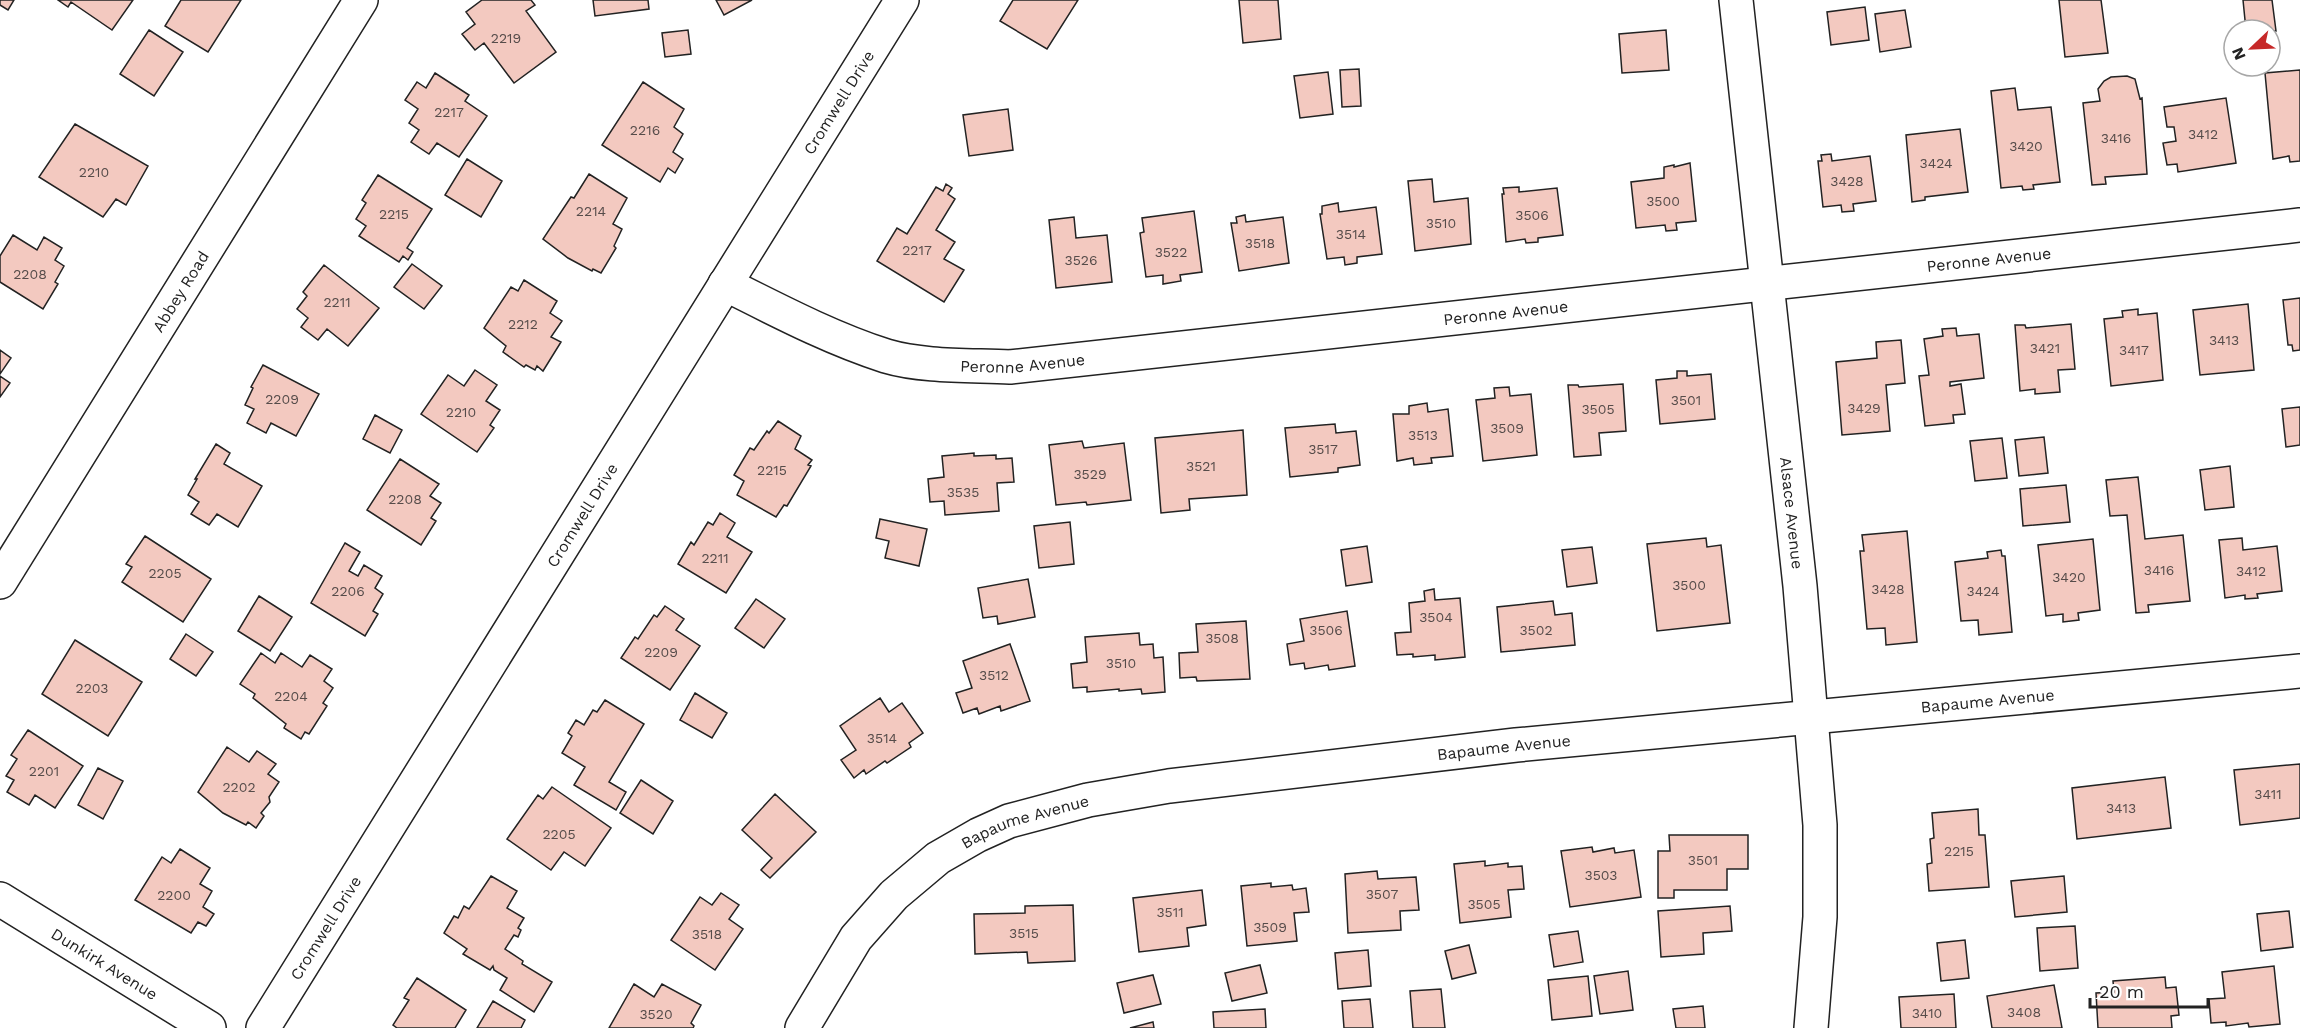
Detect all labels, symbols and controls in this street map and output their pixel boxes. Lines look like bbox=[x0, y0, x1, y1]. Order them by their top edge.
north arrow bbox=[2222, 18, 2282, 78]
house number: 2219 bbox=[491, 30, 521, 46]
text: N bbox=[2228, 44, 2250, 63]
street label: Cromwell Drive bbox=[799, 47, 878, 158]
house number: 2217 bbox=[434, 104, 464, 120]
house number: 2216 bbox=[630, 122, 660, 138]
house number: 3412 bbox=[2188, 126, 2218, 142]
house number: 3416 bbox=[2101, 130, 2131, 146]
house number: 3420 bbox=[2009, 138, 2043, 154]
house number: 3424 bbox=[1919, 155, 1953, 171]
house number: 2210 bbox=[79, 164, 109, 180]
house number: 3428 bbox=[1830, 173, 1864, 189]
house number: 3500 bbox=[1646, 193, 1680, 209]
house number: 2214 bbox=[576, 203, 606, 219]
house number: 2215 bbox=[379, 206, 409, 222]
house number: 3506 bbox=[1515, 207, 1549, 223]
house number: 3510 bbox=[1426, 215, 1456, 231]
house number: 3514 bbox=[1336, 226, 1366, 242]
house number: 3518 bbox=[1245, 235, 1275, 251]
house number: 2217 bbox=[902, 242, 932, 258]
street label: Peronne Avenue bbox=[1925, 243, 2052, 276]
house number: 3522 bbox=[1155, 244, 1187, 260]
street label: Abbey Road bbox=[148, 247, 213, 335]
house number: 3526 bbox=[1065, 252, 1097, 268]
house number: 2208 bbox=[13, 266, 47, 282]
house number: 2211 bbox=[323, 294, 351, 310]
street label: Peronne Avenue bbox=[1442, 296, 1569, 329]
house number: 2212 bbox=[508, 316, 538, 332]
house number: 3413 bbox=[2209, 332, 2239, 348]
house number: 3421 bbox=[2030, 340, 2060, 356]
house number: 3417 bbox=[2119, 342, 2149, 358]
street label: Peronne Avenue bbox=[960, 349, 1086, 377]
house number: 2209 bbox=[265, 391, 299, 407]
house number: 3501 bbox=[1671, 392, 1701, 408]
house number: 3429 bbox=[1847, 400, 1881, 416]
house number: 3505 bbox=[1581, 401, 1615, 417]
house number: 2210 bbox=[446, 404, 476, 420]
house number: 3509 bbox=[1490, 420, 1524, 436]
house number: 3513 bbox=[1408, 427, 1438, 443]
house number: 3517 bbox=[1308, 441, 1338, 457]
street label: Alsace Avenue bbox=[1776, 456, 1808, 570]
house number: 3521 bbox=[1186, 458, 1216, 474]
street label: Cromwell Drive bbox=[542, 460, 621, 571]
house number: 2215 bbox=[757, 462, 787, 478]
house number: 3529 bbox=[1073, 466, 1107, 482]
house number: 3535 bbox=[947, 484, 979, 500]
house number: 2208 bbox=[388, 491, 422, 507]
house number: 2211 bbox=[701, 550, 729, 566]
house number: 3416 bbox=[2144, 562, 2174, 578]
house number: 3412 bbox=[2236, 563, 2266, 579]
house number: 2205 bbox=[148, 565, 182, 581]
house number: 3420 bbox=[2052, 569, 2086, 585]
house number: 3500 bbox=[1672, 577, 1706, 593]
house number: 3428 bbox=[1871, 581, 1905, 597]
house number: 2206 bbox=[331, 583, 365, 599]
house number: 3424 bbox=[1966, 583, 2000, 599]
house number: 3504 bbox=[1419, 609, 1453, 625]
house number: 3506 bbox=[1309, 622, 1343, 638]
house number: 3502 bbox=[1519, 622, 1553, 638]
house number: 3508 bbox=[1205, 630, 1239, 646]
house number: 2209 bbox=[644, 644, 678, 660]
house number: 3510 bbox=[1106, 655, 1136, 671]
house number: 3512 bbox=[979, 667, 1009, 683]
house number: 2203 bbox=[76, 680, 108, 696]
street label: Bapaume Avenue bbox=[1920, 685, 2055, 716]
house number: 2204 bbox=[274, 688, 308, 704]
house number: 3514 bbox=[867, 730, 897, 746]
street label: Bapaume Avenue bbox=[1436, 730, 1572, 764]
house number: 2201 bbox=[29, 763, 59, 779]
house number: 2202 bbox=[222, 779, 256, 795]
house number: 3411 bbox=[2254, 786, 2282, 802]
street label: Bapaume Avenue bbox=[957, 791, 1091, 852]
house number: 3413 bbox=[2106, 800, 2136, 816]
house number: 2205 bbox=[542, 826, 576, 842]
house number: 2215 bbox=[1944, 843, 1974, 859]
house number: 3501 bbox=[1688, 852, 1718, 868]
house number: 3503 bbox=[1585, 867, 1617, 883]
street label: Cromwell Drive bbox=[286, 872, 365, 983]
house number: 3507 bbox=[1366, 886, 1398, 902]
house number: 2200 bbox=[157, 887, 191, 903]
house number: 3505 bbox=[1467, 896, 1501, 912]
house number: 3511 bbox=[1156, 904, 1184, 920]
house number: 3509 bbox=[1253, 919, 1287, 935]
street label: Dunkirk Avenue bbox=[48, 924, 161, 1004]
house number: 3515 bbox=[1009, 925, 1039, 941]
house number: 3518 bbox=[692, 926, 722, 942]
scale bar bbox=[2090, 971, 2208, 1009]
text: 20 m bbox=[2099, 981, 2144, 1002]
house number: 3408 bbox=[2007, 1004, 2041, 1020]
house number: 3410 bbox=[1912, 1005, 1942, 1021]
house number: 3520 bbox=[639, 1006, 673, 1022]

